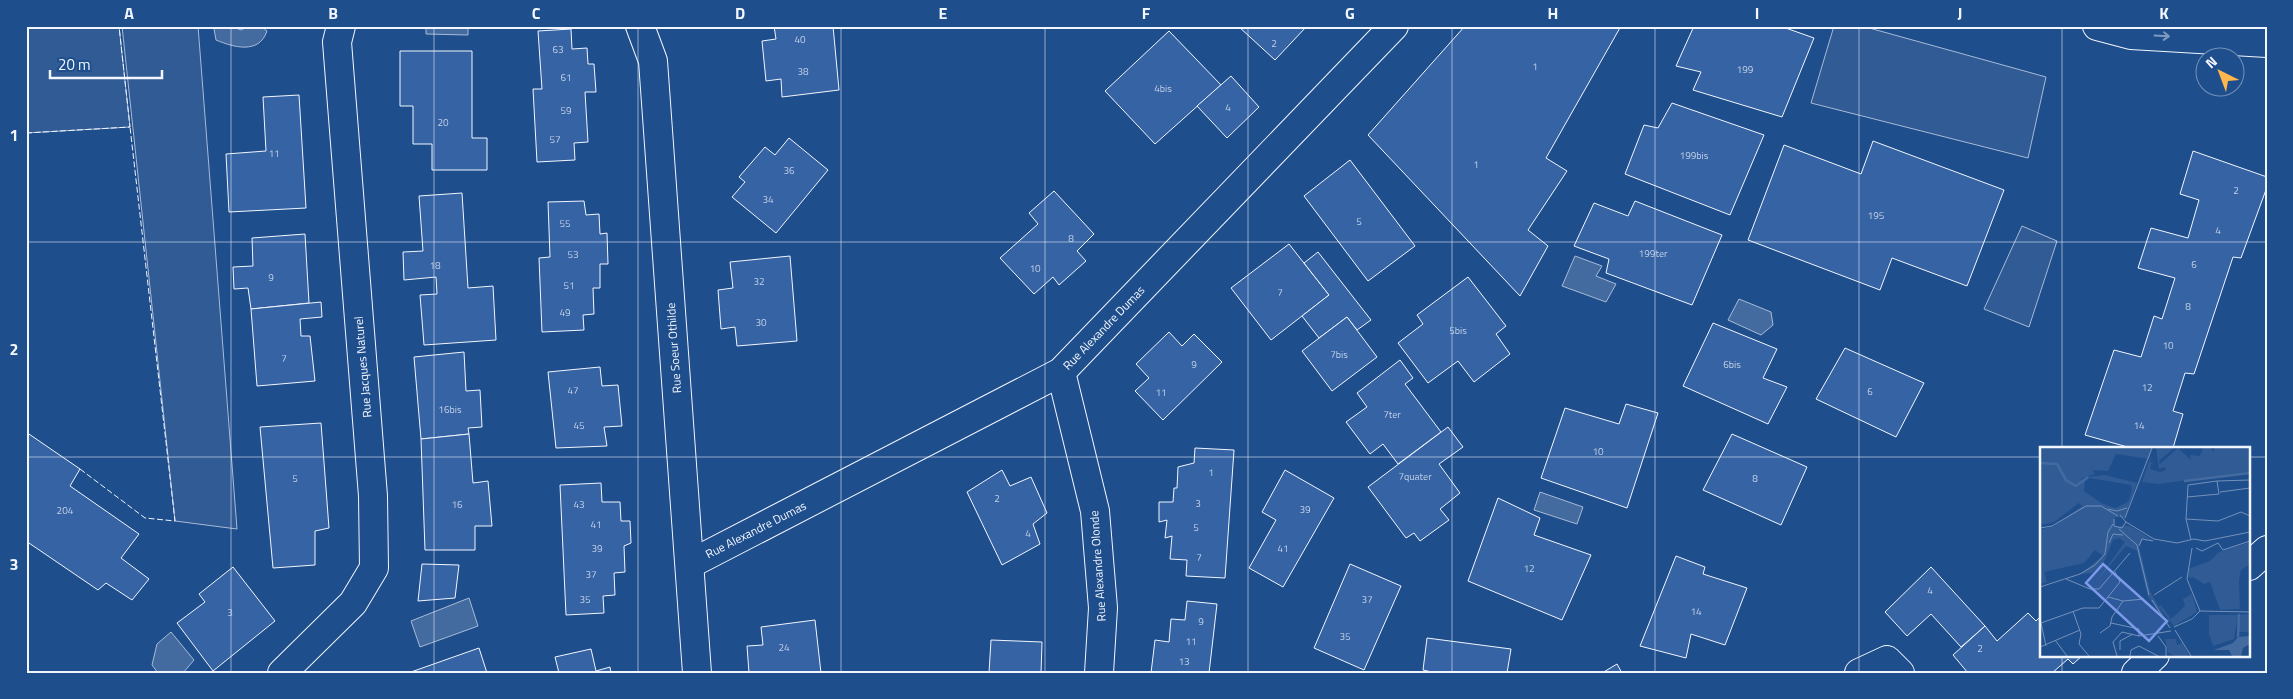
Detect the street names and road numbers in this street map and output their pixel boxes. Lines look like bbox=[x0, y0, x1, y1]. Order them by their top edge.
street label: Rue Alexandre Dumas bbox=[1058, 281, 1149, 374]
street label: Rue Soeur Othilde bbox=[661, 302, 686, 394]
street label: Rue Jacques Naturel bbox=[349, 316, 376, 418]
street label: Rue Alexandre Dumas bbox=[702, 496, 810, 563]
street label: Rue Alexandre Olonde bbox=[1084, 510, 1111, 622]

